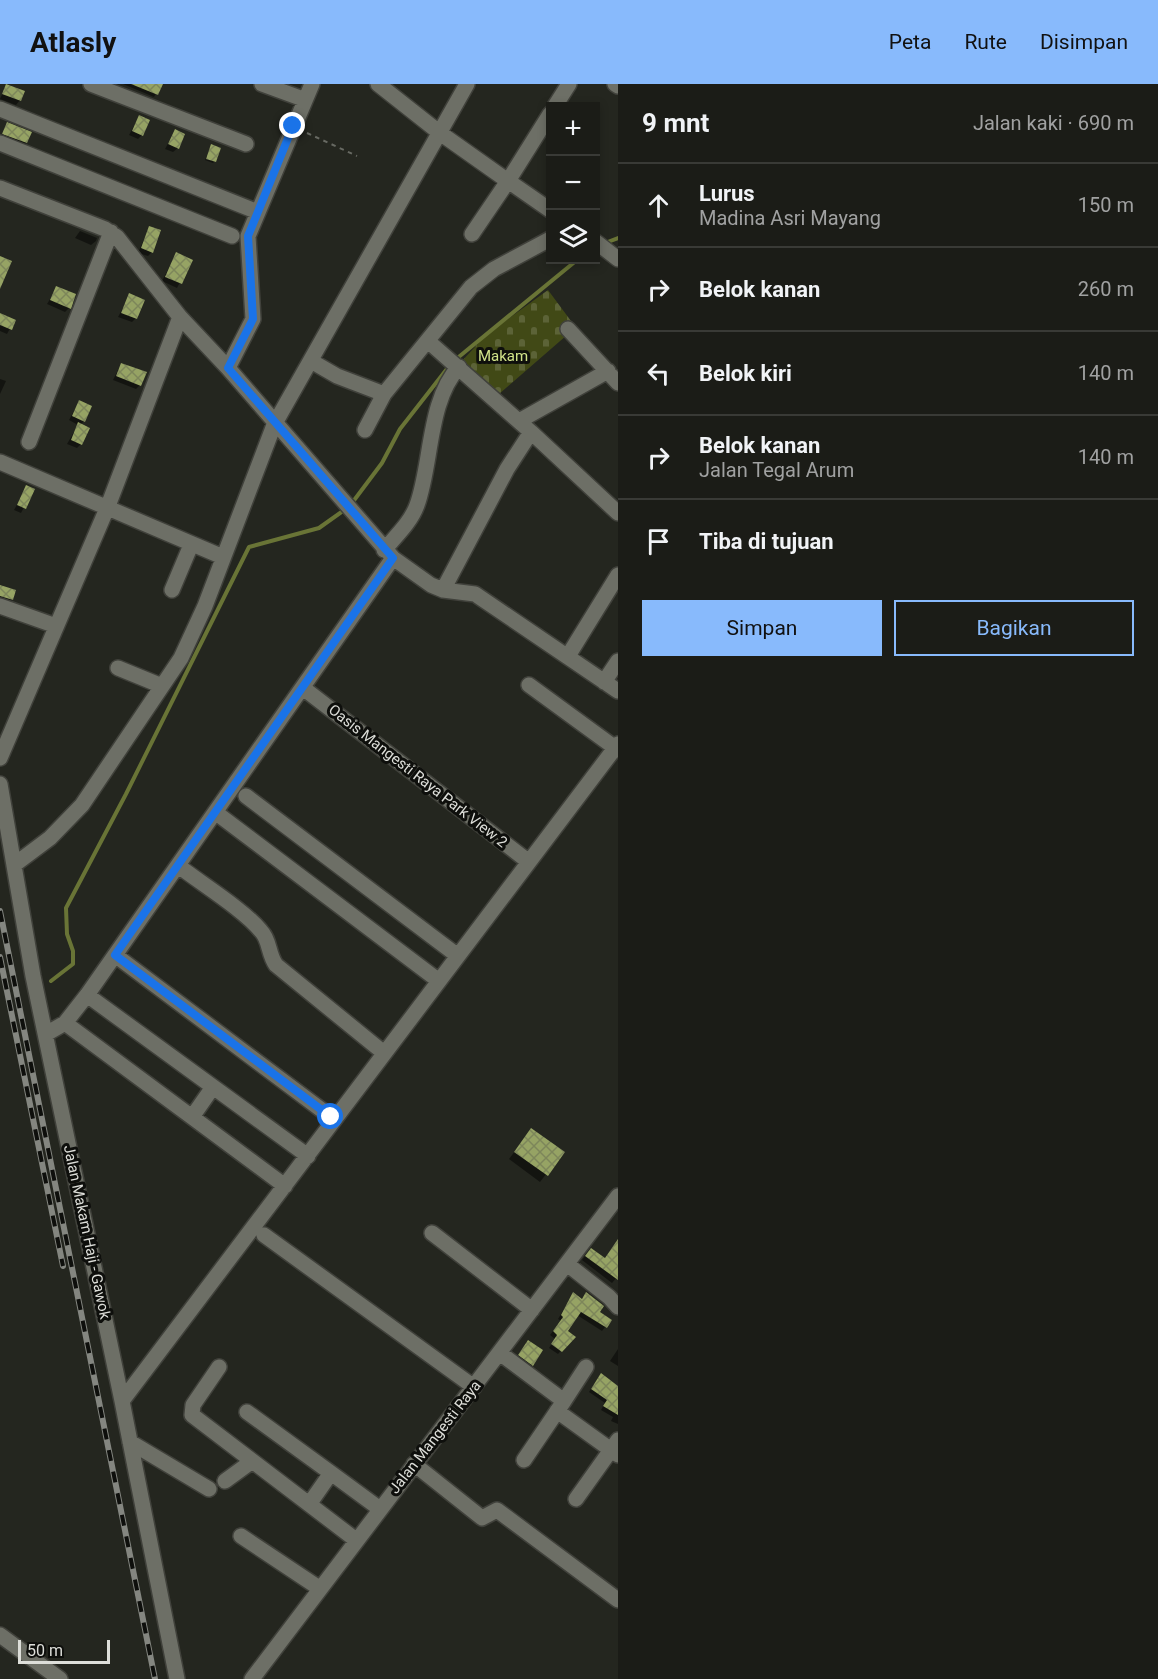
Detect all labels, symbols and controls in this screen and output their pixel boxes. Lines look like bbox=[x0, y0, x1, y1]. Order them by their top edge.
text: Atlasly bbox=[30, 26, 116, 59]
text: Peta bbox=[889, 30, 931, 54]
text: Rute bbox=[964, 30, 1007, 54]
text: Disimpan bbox=[1040, 30, 1128, 54]
map controls bbox=[546, 102, 600, 264]
button: + bbox=[546, 102, 600, 156]
text: 9 mnt bbox=[642, 108, 709, 138]
text: Jalan kaki · 690 m bbox=[973, 111, 1134, 135]
route end bbox=[279, 112, 305, 138]
button: − bbox=[546, 156, 600, 210]
text: Lurus bbox=[699, 181, 755, 206]
icon: ahead bbox=[642, 189, 675, 222]
text: 150 m bbox=[1078, 193, 1134, 217]
text: Madina Asri Mayang bbox=[699, 206, 881, 230]
button: layers bbox=[546, 210, 600, 264]
icon: right bbox=[642, 273, 675, 306]
text: Belok kanan bbox=[699, 277, 820, 302]
text: 260 m bbox=[1078, 277, 1134, 301]
park label: Makam bbox=[478, 347, 528, 365]
icon: left bbox=[642, 357, 675, 390]
text: Belok kiri bbox=[699, 361, 792, 386]
text: 140 m bbox=[1078, 361, 1134, 385]
text: Belok kanan bbox=[699, 433, 820, 458]
icon: right bbox=[642, 441, 675, 474]
text: 140 m bbox=[1078, 445, 1134, 469]
text: Jalan Tegal Arum bbox=[699, 458, 854, 482]
icon: arrive bbox=[642, 525, 675, 558]
text: Tiba di tujuan bbox=[699, 529, 834, 554]
button: Simpan bbox=[642, 600, 882, 656]
button: Bagikan bbox=[894, 600, 1134, 656]
street label: Oasis Mangesti Raya Park View 2 bbox=[325, 701, 511, 851]
route start bbox=[317, 1103, 343, 1129]
street label: Jalan Makam Haji - Gawok bbox=[60, 1143, 114, 1321]
street label: Jalan Mangesti Raya bbox=[385, 1377, 485, 1497]
scale bar bbox=[18, 1637, 110, 1664]
text: 50 m bbox=[27, 1641, 63, 1660]

